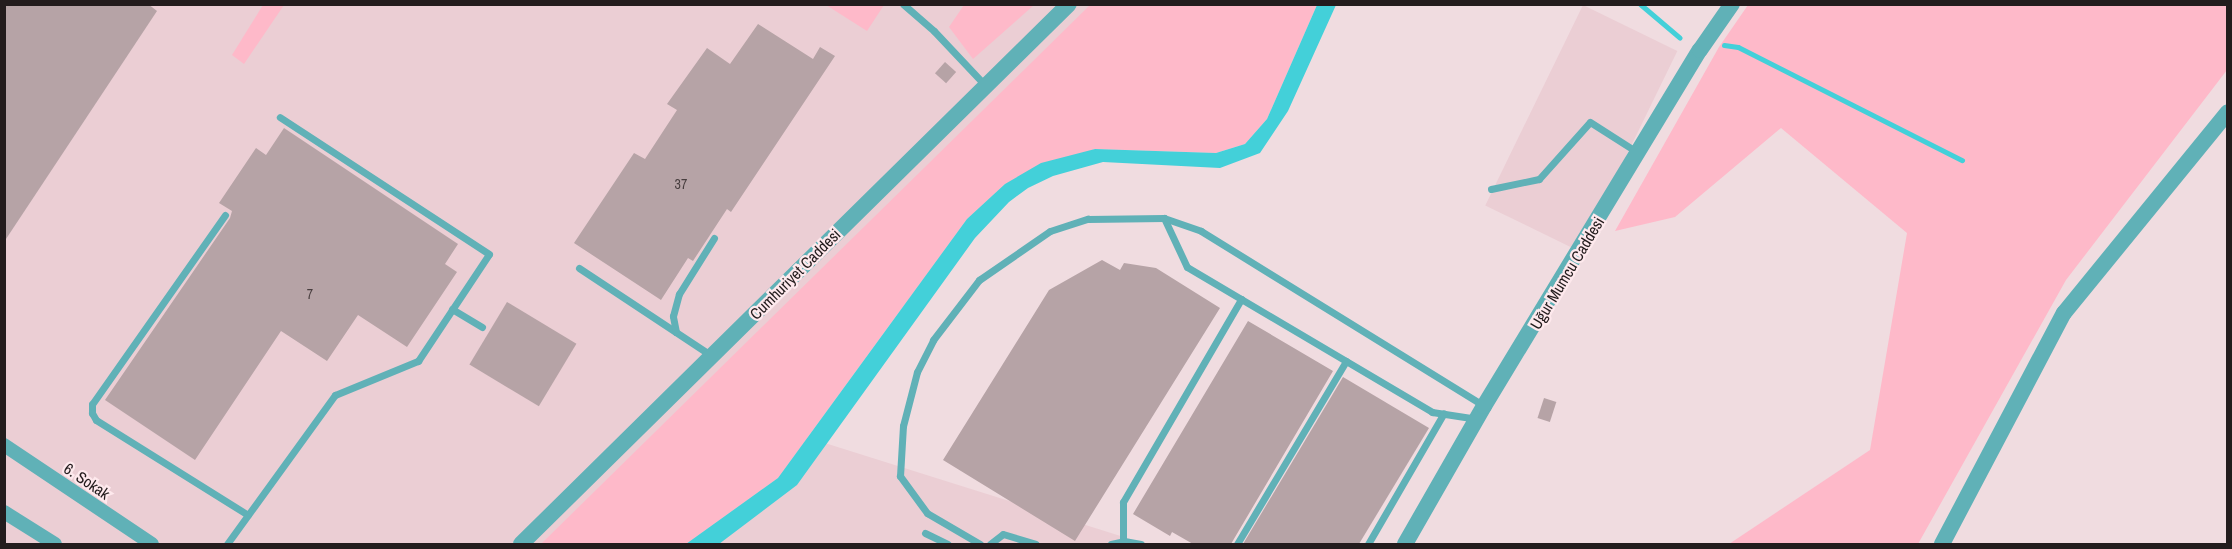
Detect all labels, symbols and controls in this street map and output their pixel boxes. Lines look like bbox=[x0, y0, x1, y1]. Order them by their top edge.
house number: 37 bbox=[675, 176, 687, 192]
street label: Uğur Mumcu Caddesi bbox=[1526, 213, 1608, 333]
street label: Cumhuriyet Caddesi bbox=[746, 225, 844, 323]
house number: 7 bbox=[307, 286, 313, 302]
street label: 6. Sokak bbox=[60, 459, 114, 503]

